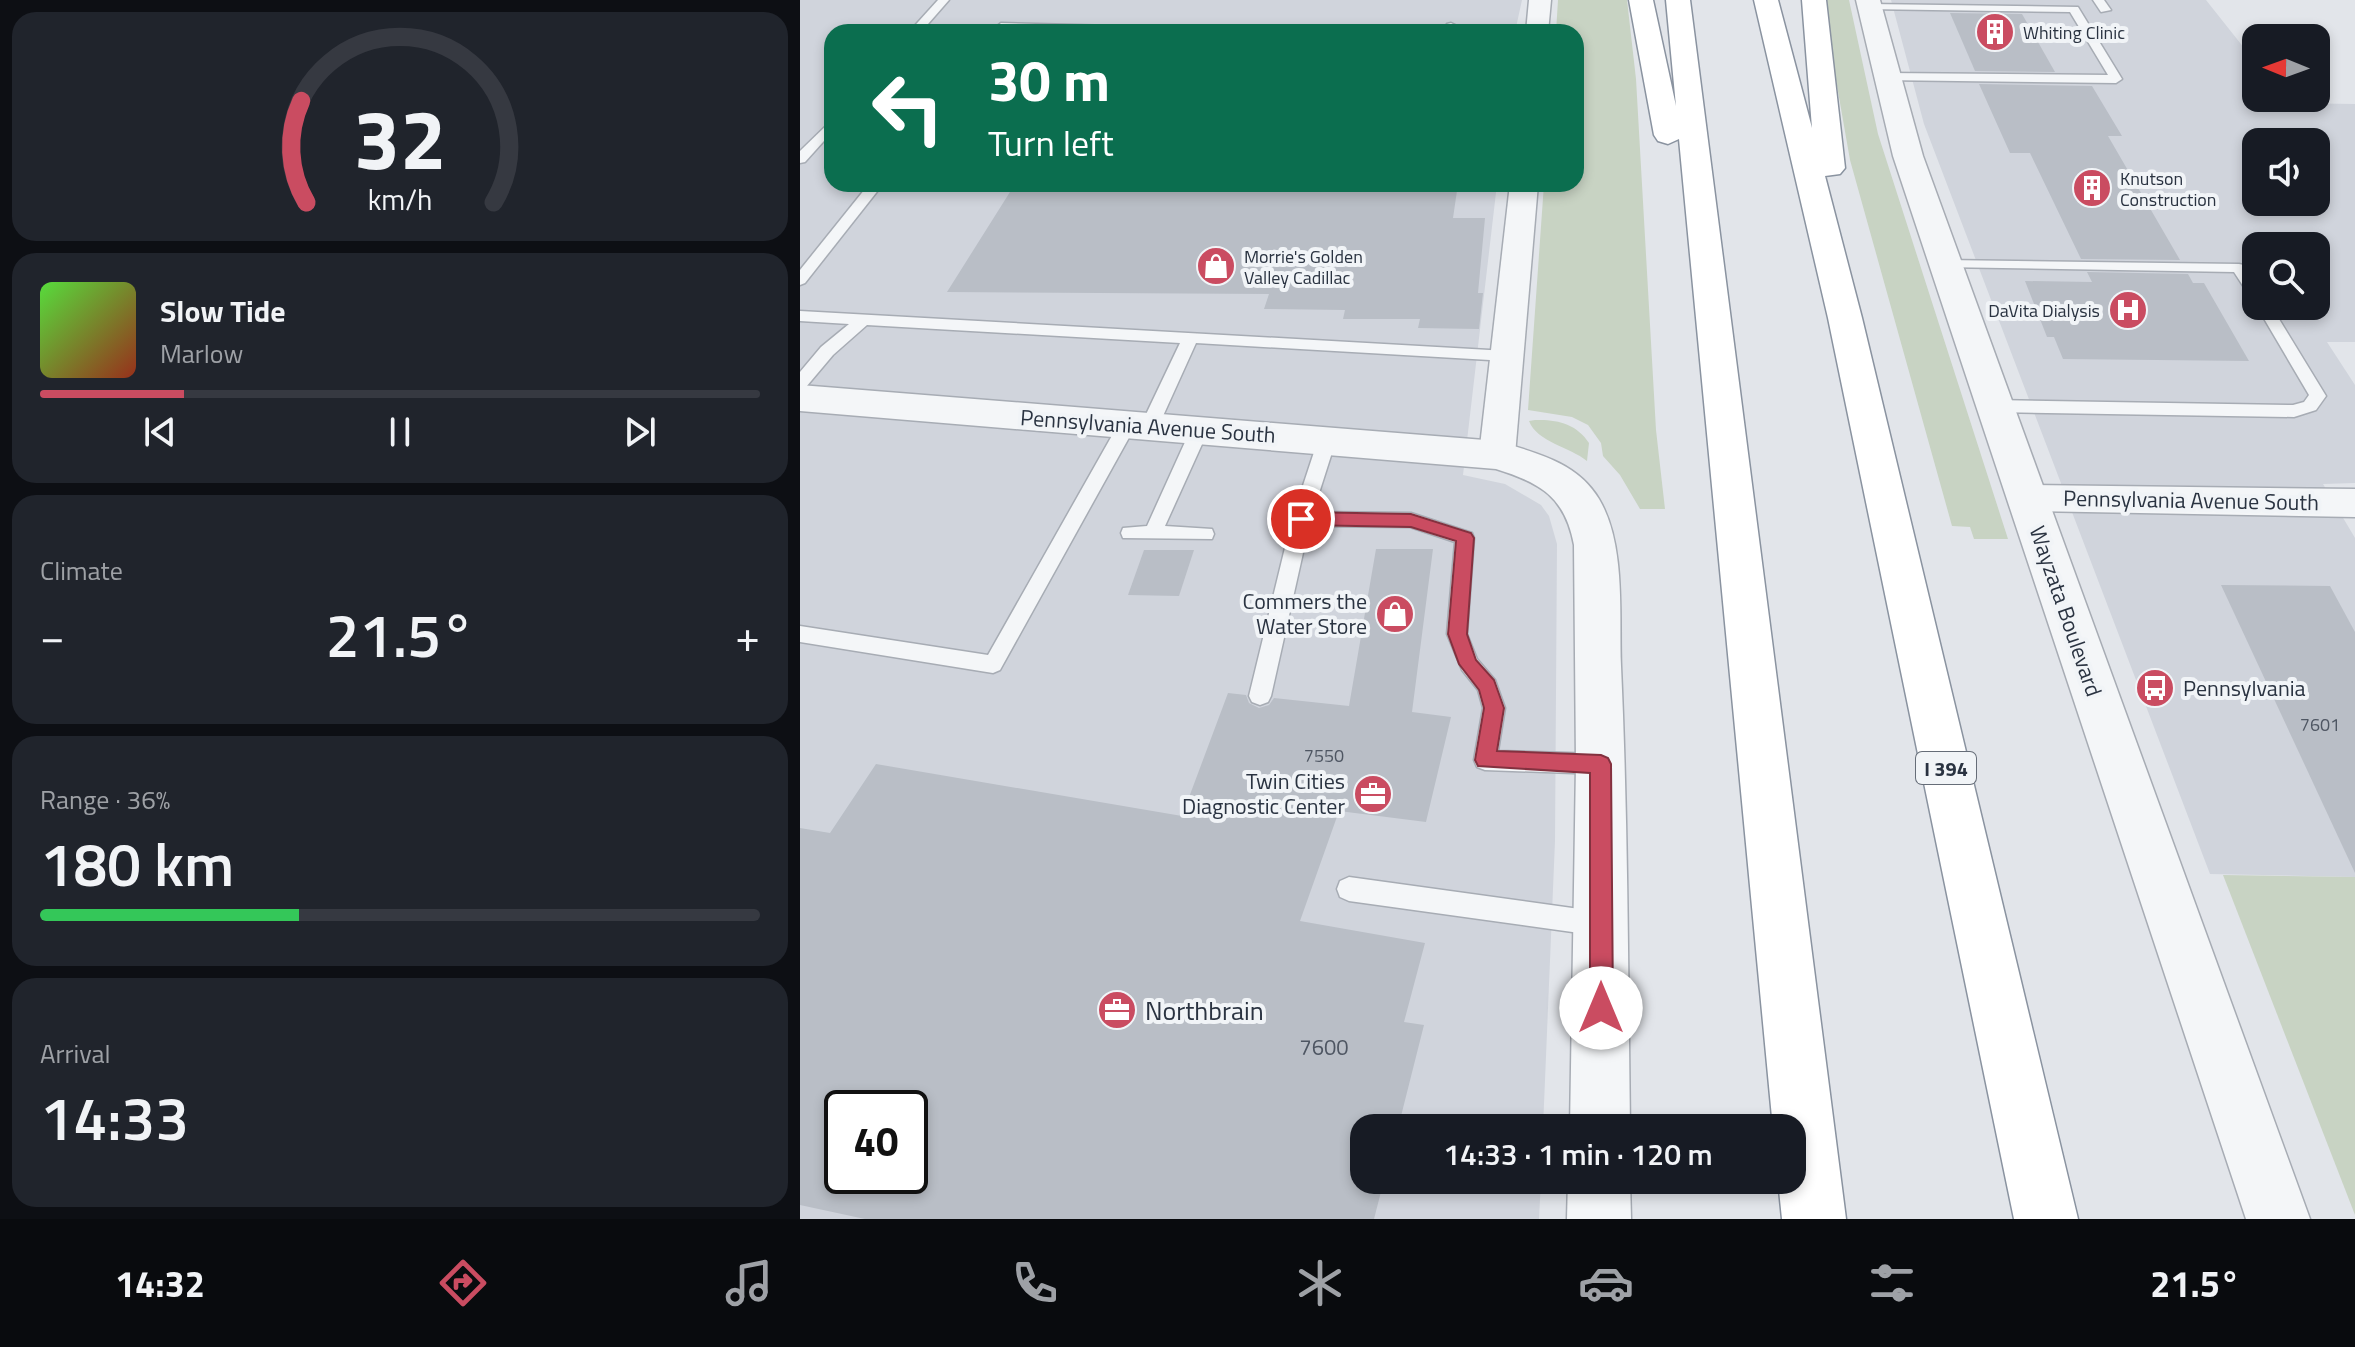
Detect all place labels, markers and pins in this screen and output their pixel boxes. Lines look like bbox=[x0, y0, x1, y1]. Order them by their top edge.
building icon: Whiting Clinic bbox=[1974, 11, 2016, 53]
place label: Whiting Clinic bbox=[2023, 19, 2125, 46]
place label: Knutson Construction bbox=[2120, 165, 2217, 213]
building icon: Knutson Construction bbox=[2071, 167, 2113, 209]
place label: Morrie's Golden Valley Cadillac bbox=[1244, 243, 1363, 291]
shop icon: Morrie's Golden Valley Cadillac bbox=[1195, 245, 1237, 287]
hospital icon: DaVita Dialysis bbox=[2107, 289, 2149, 331]
place label: DaVita Dialysis bbox=[1988, 297, 2100, 324]
pin bbox=[1267, 485, 1335, 553]
place label: Commers the Water Store bbox=[1242, 584, 1367, 643]
shop icon: Commers the Water Store bbox=[1374, 593, 1416, 635]
bus stop icon: Pennsylvania bbox=[2134, 667, 2176, 709]
place label: Pennsylvania bbox=[2183, 671, 2306, 705]
place label: Twin Cities Diagnostic Center bbox=[1182, 764, 1345, 823]
office icon: Twin Cities Diagnostic Center bbox=[1352, 773, 1394, 815]
office icon: Northbrain bbox=[1096, 989, 1138, 1031]
place label: Northbrain bbox=[1145, 991, 1264, 1030]

